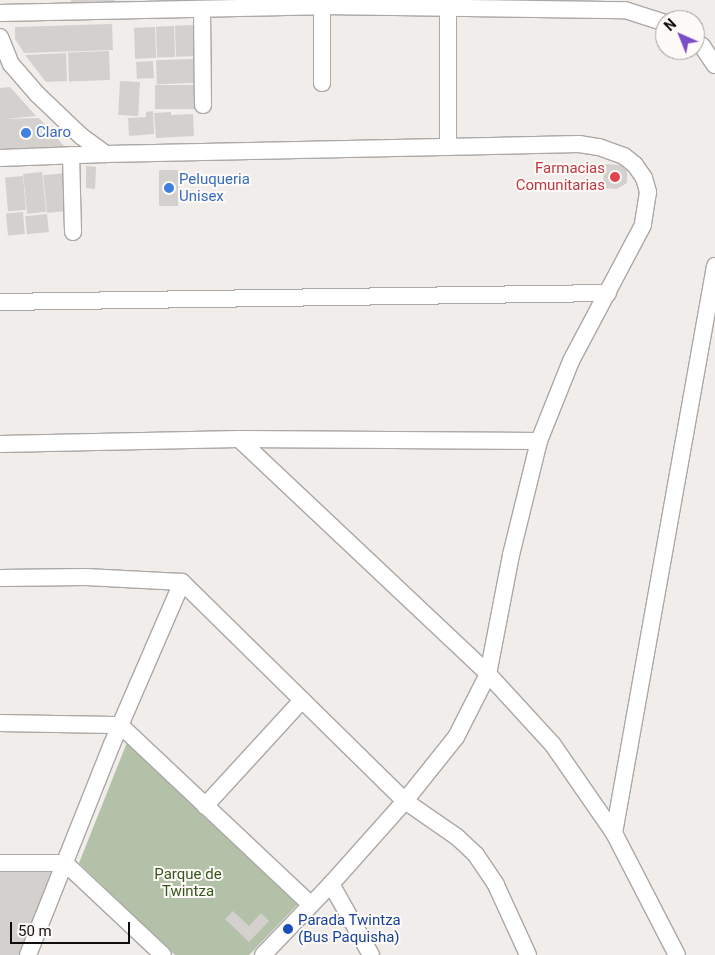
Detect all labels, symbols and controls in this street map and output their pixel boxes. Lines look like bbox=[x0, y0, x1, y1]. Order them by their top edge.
north arrow bbox=[655, 10, 705, 60]
text: N bbox=[661, 16, 679, 34]
place label: Claro bbox=[36, 124, 71, 142]
marker: Claro bbox=[20, 127, 32, 139]
place label: Farmacias Comunitarias bbox=[516, 159, 605, 194]
place label: Peluqueria Unisex bbox=[179, 170, 250, 205]
marker: Farmacias Comunitarias bbox=[609, 171, 621, 183]
marker: Peluqueria Unisex bbox=[163, 182, 175, 194]
park label: Parque de Twintza bbox=[154, 865, 222, 900]
place label: Parada Twintza (Bus Paquisha) bbox=[298, 911, 401, 946]
scale bar bbox=[12, 912, 132, 944]
text: 50 m bbox=[18, 922, 52, 940]
marker: Parada Twintza (Bus Paquisha) bbox=[282, 923, 294, 935]

